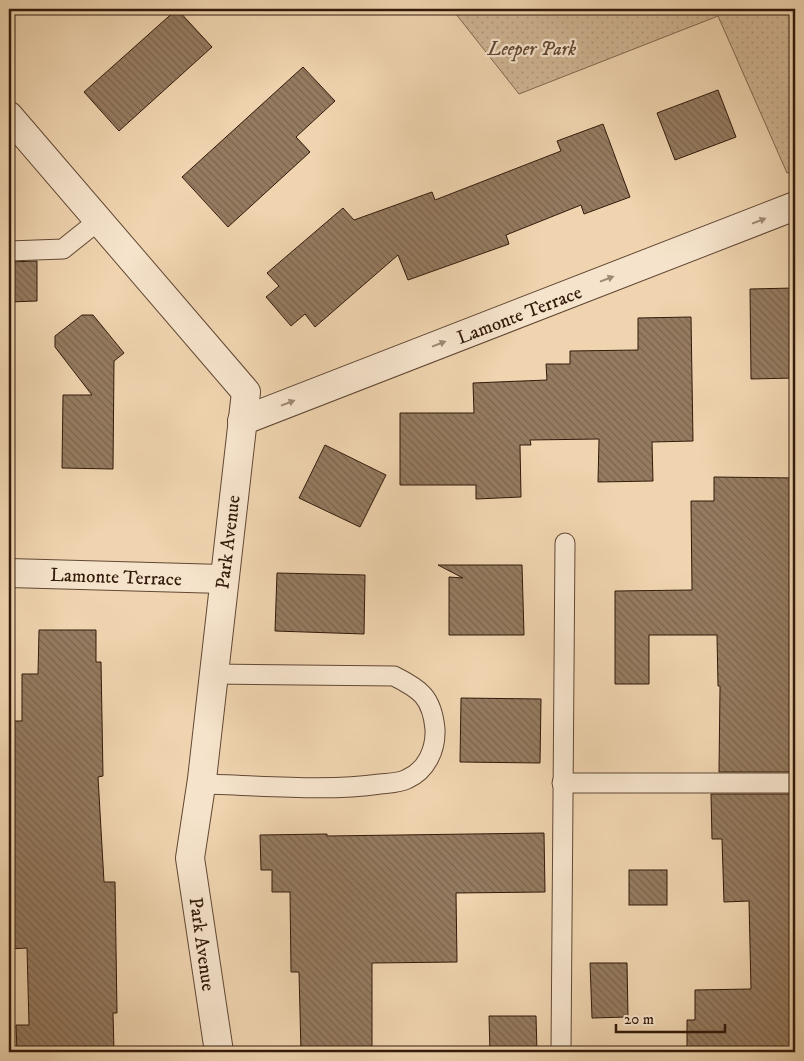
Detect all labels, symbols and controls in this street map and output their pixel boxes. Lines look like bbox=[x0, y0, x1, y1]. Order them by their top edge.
park label: Leeper Park bbox=[487, 38, 576, 62]
one-way arrow bbox=[751, 216, 766, 224]
one-way arrow bbox=[600, 275, 615, 283]
street label: Lamonte Terrace bbox=[454, 281, 585, 350]
one-way arrow bbox=[432, 340, 446, 348]
one-way arrow bbox=[281, 399, 296, 407]
street label: Park Avenue bbox=[211, 494, 246, 590]
street label: Lamonte Terrace bbox=[50, 564, 182, 591]
street label: Park Avenue bbox=[184, 896, 219, 993]
scale bar bbox=[616, 1001, 725, 1033]
text: 20 m bbox=[624, 1010, 654, 1029]

